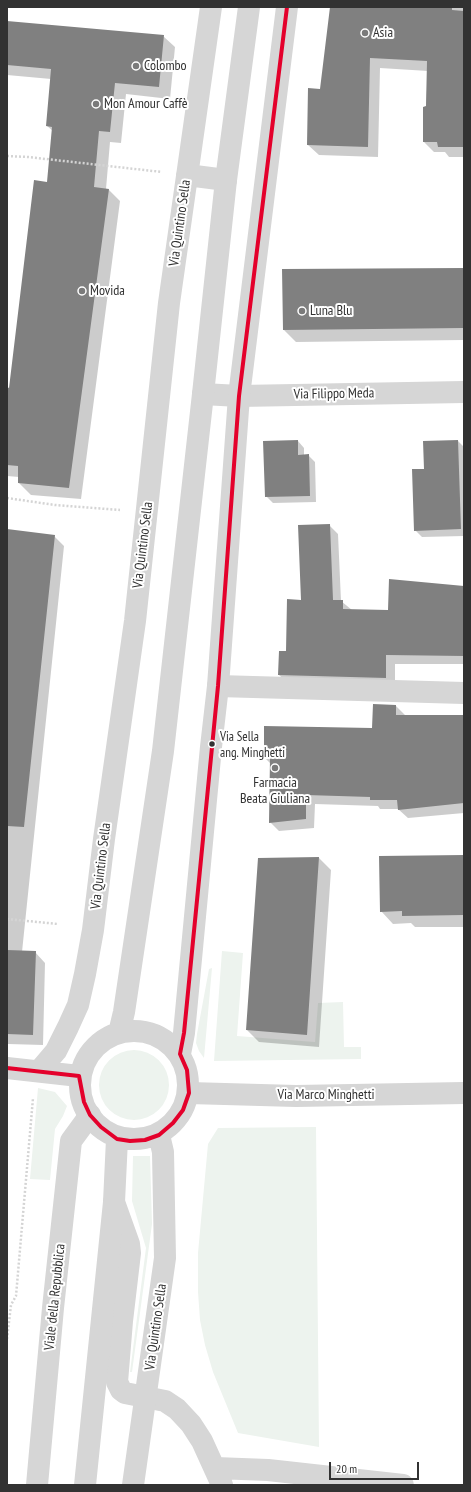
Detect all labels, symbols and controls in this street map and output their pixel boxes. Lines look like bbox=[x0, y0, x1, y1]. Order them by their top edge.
place label: Asia bbox=[373, 25, 393, 41]
marker: Asia bbox=[360, 28, 370, 38]
place label: Colombo bbox=[144, 58, 187, 74]
marker: Colombo bbox=[131, 61, 141, 71]
place label: Mon Amour Caffè bbox=[104, 96, 187, 112]
marker: Mon Amour Caffè bbox=[91, 99, 101, 109]
street label: Via Quintino Sella bbox=[166, 179, 194, 267]
place label: Movida bbox=[90, 283, 125, 299]
marker: Movida bbox=[77, 286, 87, 296]
place label: Luna Blu bbox=[310, 303, 352, 319]
marker: Luna Blu bbox=[297, 306, 307, 316]
street label: Via Filippo Meda bbox=[293, 385, 375, 403]
street label: Via Quintino Sella bbox=[129, 501, 157, 589]
place label: Via Sella ang. Minghetti bbox=[220, 729, 285, 760]
marker: Via Sella ang. Minghetti bbox=[207, 739, 217, 749]
marker: Farmacia Beata Giuliana bbox=[270, 763, 280, 773]
place label: Farmacia Beata Giuliana bbox=[240, 775, 310, 808]
street label: Via Quintino Sella bbox=[87, 822, 115, 910]
street label: Via Marco Minghetti bbox=[277, 1087, 375, 1103]
street label: Viale della Repubblica bbox=[41, 1243, 69, 1351]
street label: Via Quintino Sella bbox=[142, 1283, 170, 1371]
scale bar bbox=[331, 1454, 421, 1480]
text: 20 m bbox=[336, 1461, 357, 1476]

